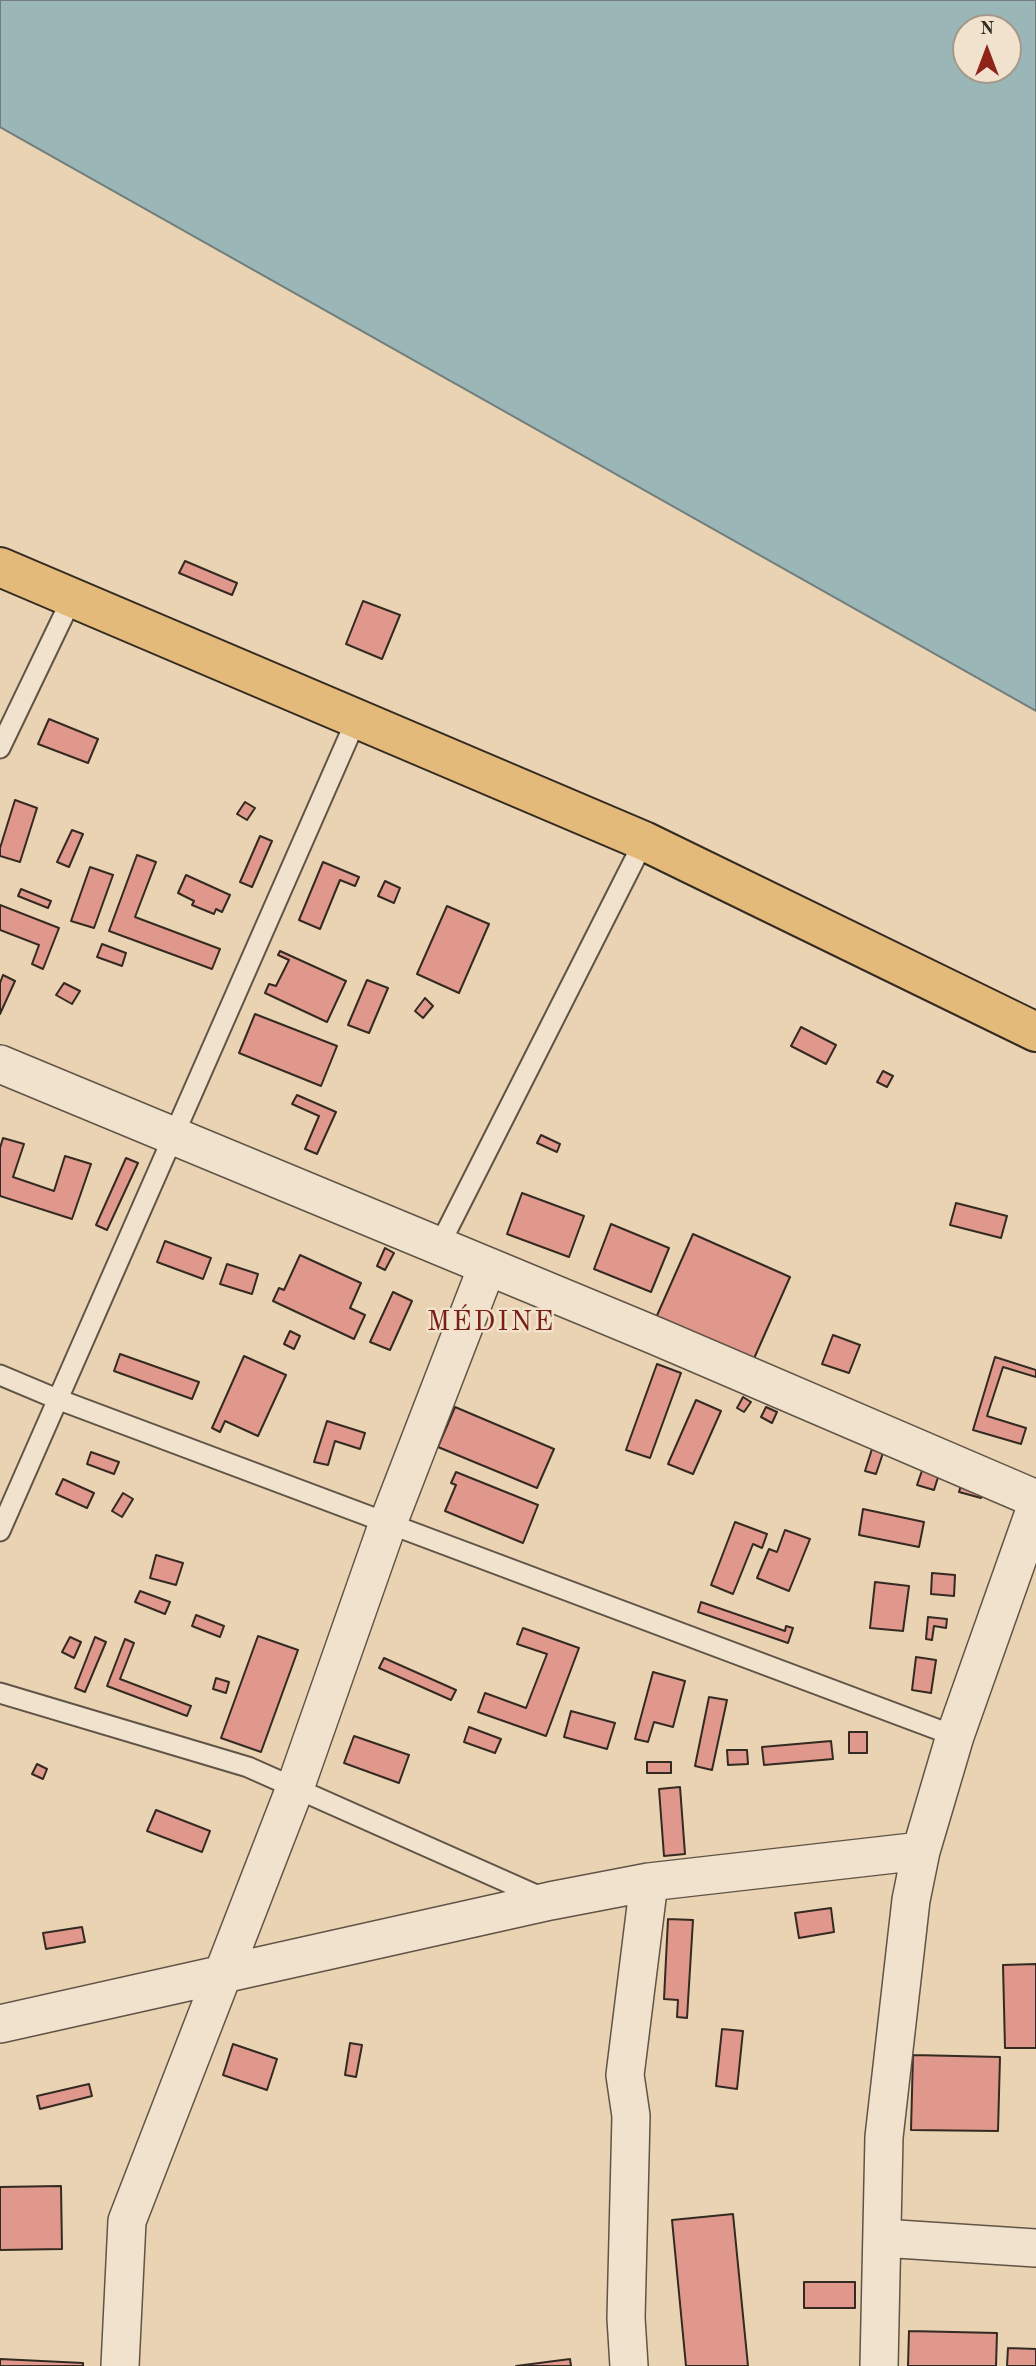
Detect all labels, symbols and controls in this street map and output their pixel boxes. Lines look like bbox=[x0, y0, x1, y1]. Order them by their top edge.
north arrow bbox=[952, 14, 1022, 84]
text: N bbox=[980, 20, 994, 39]
district label: MÉDINE bbox=[427, 1306, 555, 1340]

